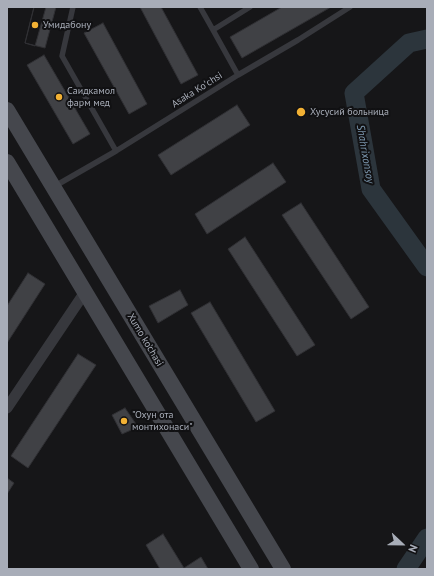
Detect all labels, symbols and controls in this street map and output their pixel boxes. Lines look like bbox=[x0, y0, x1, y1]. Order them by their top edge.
place label: Умидабону bbox=[43, 19, 91, 31]
marker: Умидабону bbox=[30, 20, 40, 30]
street label: Asaka Koʻchsi bbox=[169, 70, 225, 110]
place label: Саидкамол фарм мед bbox=[67, 85, 115, 108]
marker: Саидкамол фарм мед bbox=[54, 92, 64, 102]
marker: Хусусий больница bbox=[295, 106, 307, 118]
place label: Хусусий больница bbox=[310, 106, 389, 118]
water label: Shahrixonsoy bbox=[353, 123, 377, 185]
street label: Xumo ko’chasi bbox=[124, 311, 166, 369]
place label: "Охун ота монтихонаси" bbox=[132, 409, 193, 432]
marker: "Охун ота монтихонаси" bbox=[119, 416, 129, 426]
north arrow bbox=[382, 524, 422, 564]
text: N bbox=[405, 543, 421, 554]

